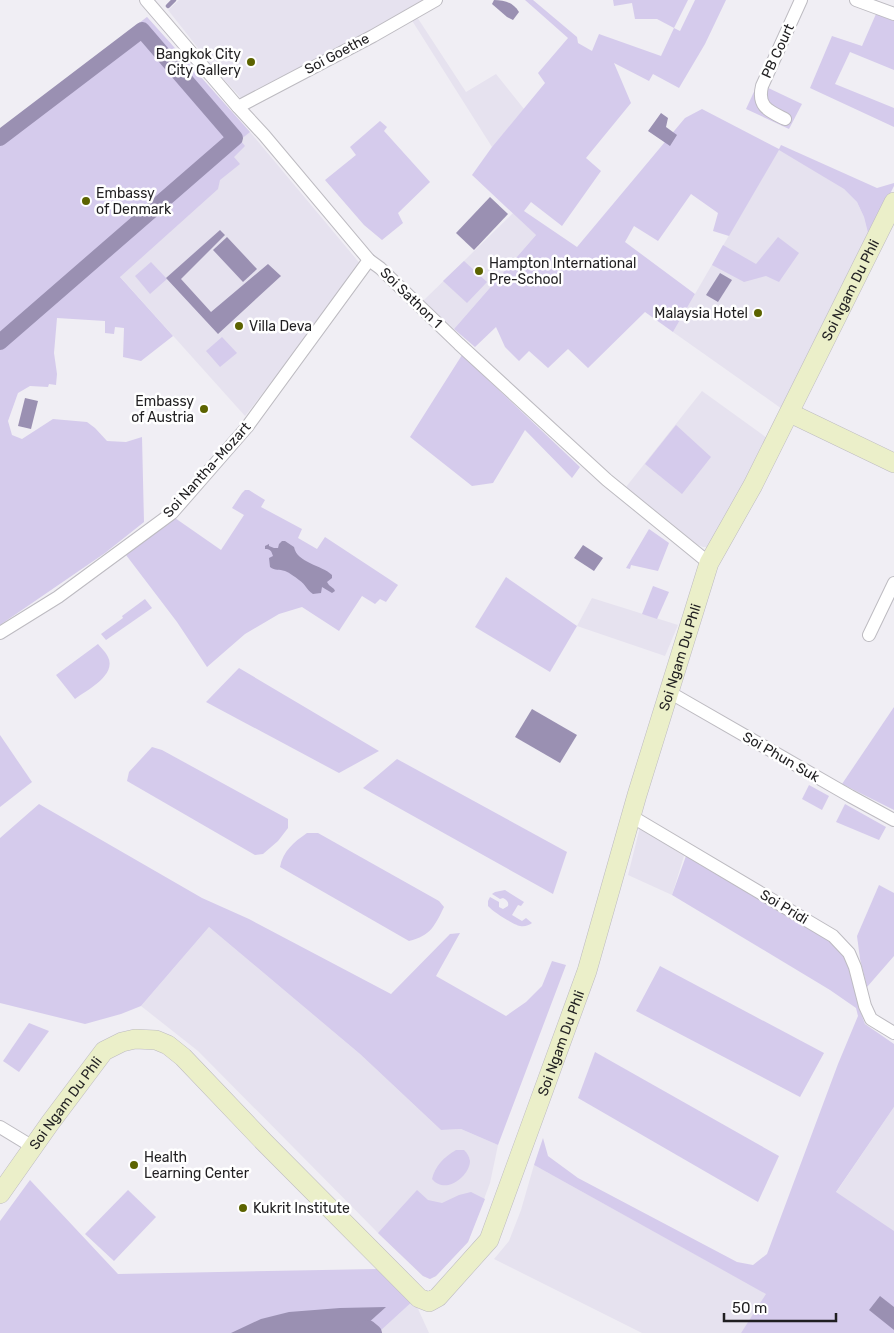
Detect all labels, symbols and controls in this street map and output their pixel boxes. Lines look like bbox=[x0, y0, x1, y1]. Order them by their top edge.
street label: PB Court bbox=[758, 20, 798, 81]
street label: Soi Goethe bbox=[302, 30, 372, 78]
place label: Bangkok City City Gallery bbox=[156, 46, 241, 79]
marker: Bangkok City City Gallery bbox=[245, 56, 257, 68]
place label: Embassy of Denmark bbox=[96, 185, 172, 218]
marker: Embassy of Denmark bbox=[80, 195, 92, 207]
street label: Soi Ngam Du Phli bbox=[818, 236, 883, 344]
place label: Hampton International Pre-School bbox=[489, 255, 636, 288]
street label: Soi Sathon 1 bbox=[376, 264, 446, 332]
marker: Hampton International Pre-School bbox=[473, 265, 485, 277]
place label: Malaysia Hotel bbox=[654, 305, 748, 322]
marker: Malaysia Hotel bbox=[752, 307, 764, 319]
place label: Villa Deva bbox=[249, 318, 312, 335]
marker: Villa Deva bbox=[233, 320, 245, 332]
place label: Embassy of Austria bbox=[131, 393, 194, 426]
marker: Embassy of Austria bbox=[198, 403, 210, 415]
street label: Soi Nantha-Mozart bbox=[160, 418, 255, 521]
street label: Soi Ngam Du Phli bbox=[655, 602, 704, 713]
street label: Soi Phun Suk bbox=[740, 728, 823, 786]
street label: Soi Pridi bbox=[757, 886, 811, 928]
street label: Soi Ngam Du Phli bbox=[534, 988, 588, 1098]
street label: Soi Ngam Du Phli bbox=[26, 1053, 105, 1153]
place label: Health Learning Center bbox=[144, 1149, 250, 1182]
marker: Health Learning Center bbox=[128, 1159, 140, 1171]
place label: Kukrit Institute bbox=[253, 1200, 350, 1217]
marker: Kukrit Institute bbox=[237, 1202, 249, 1214]
scale bar bbox=[724, 1290, 836, 1322]
text: 50 m bbox=[732, 1299, 767, 1317]

